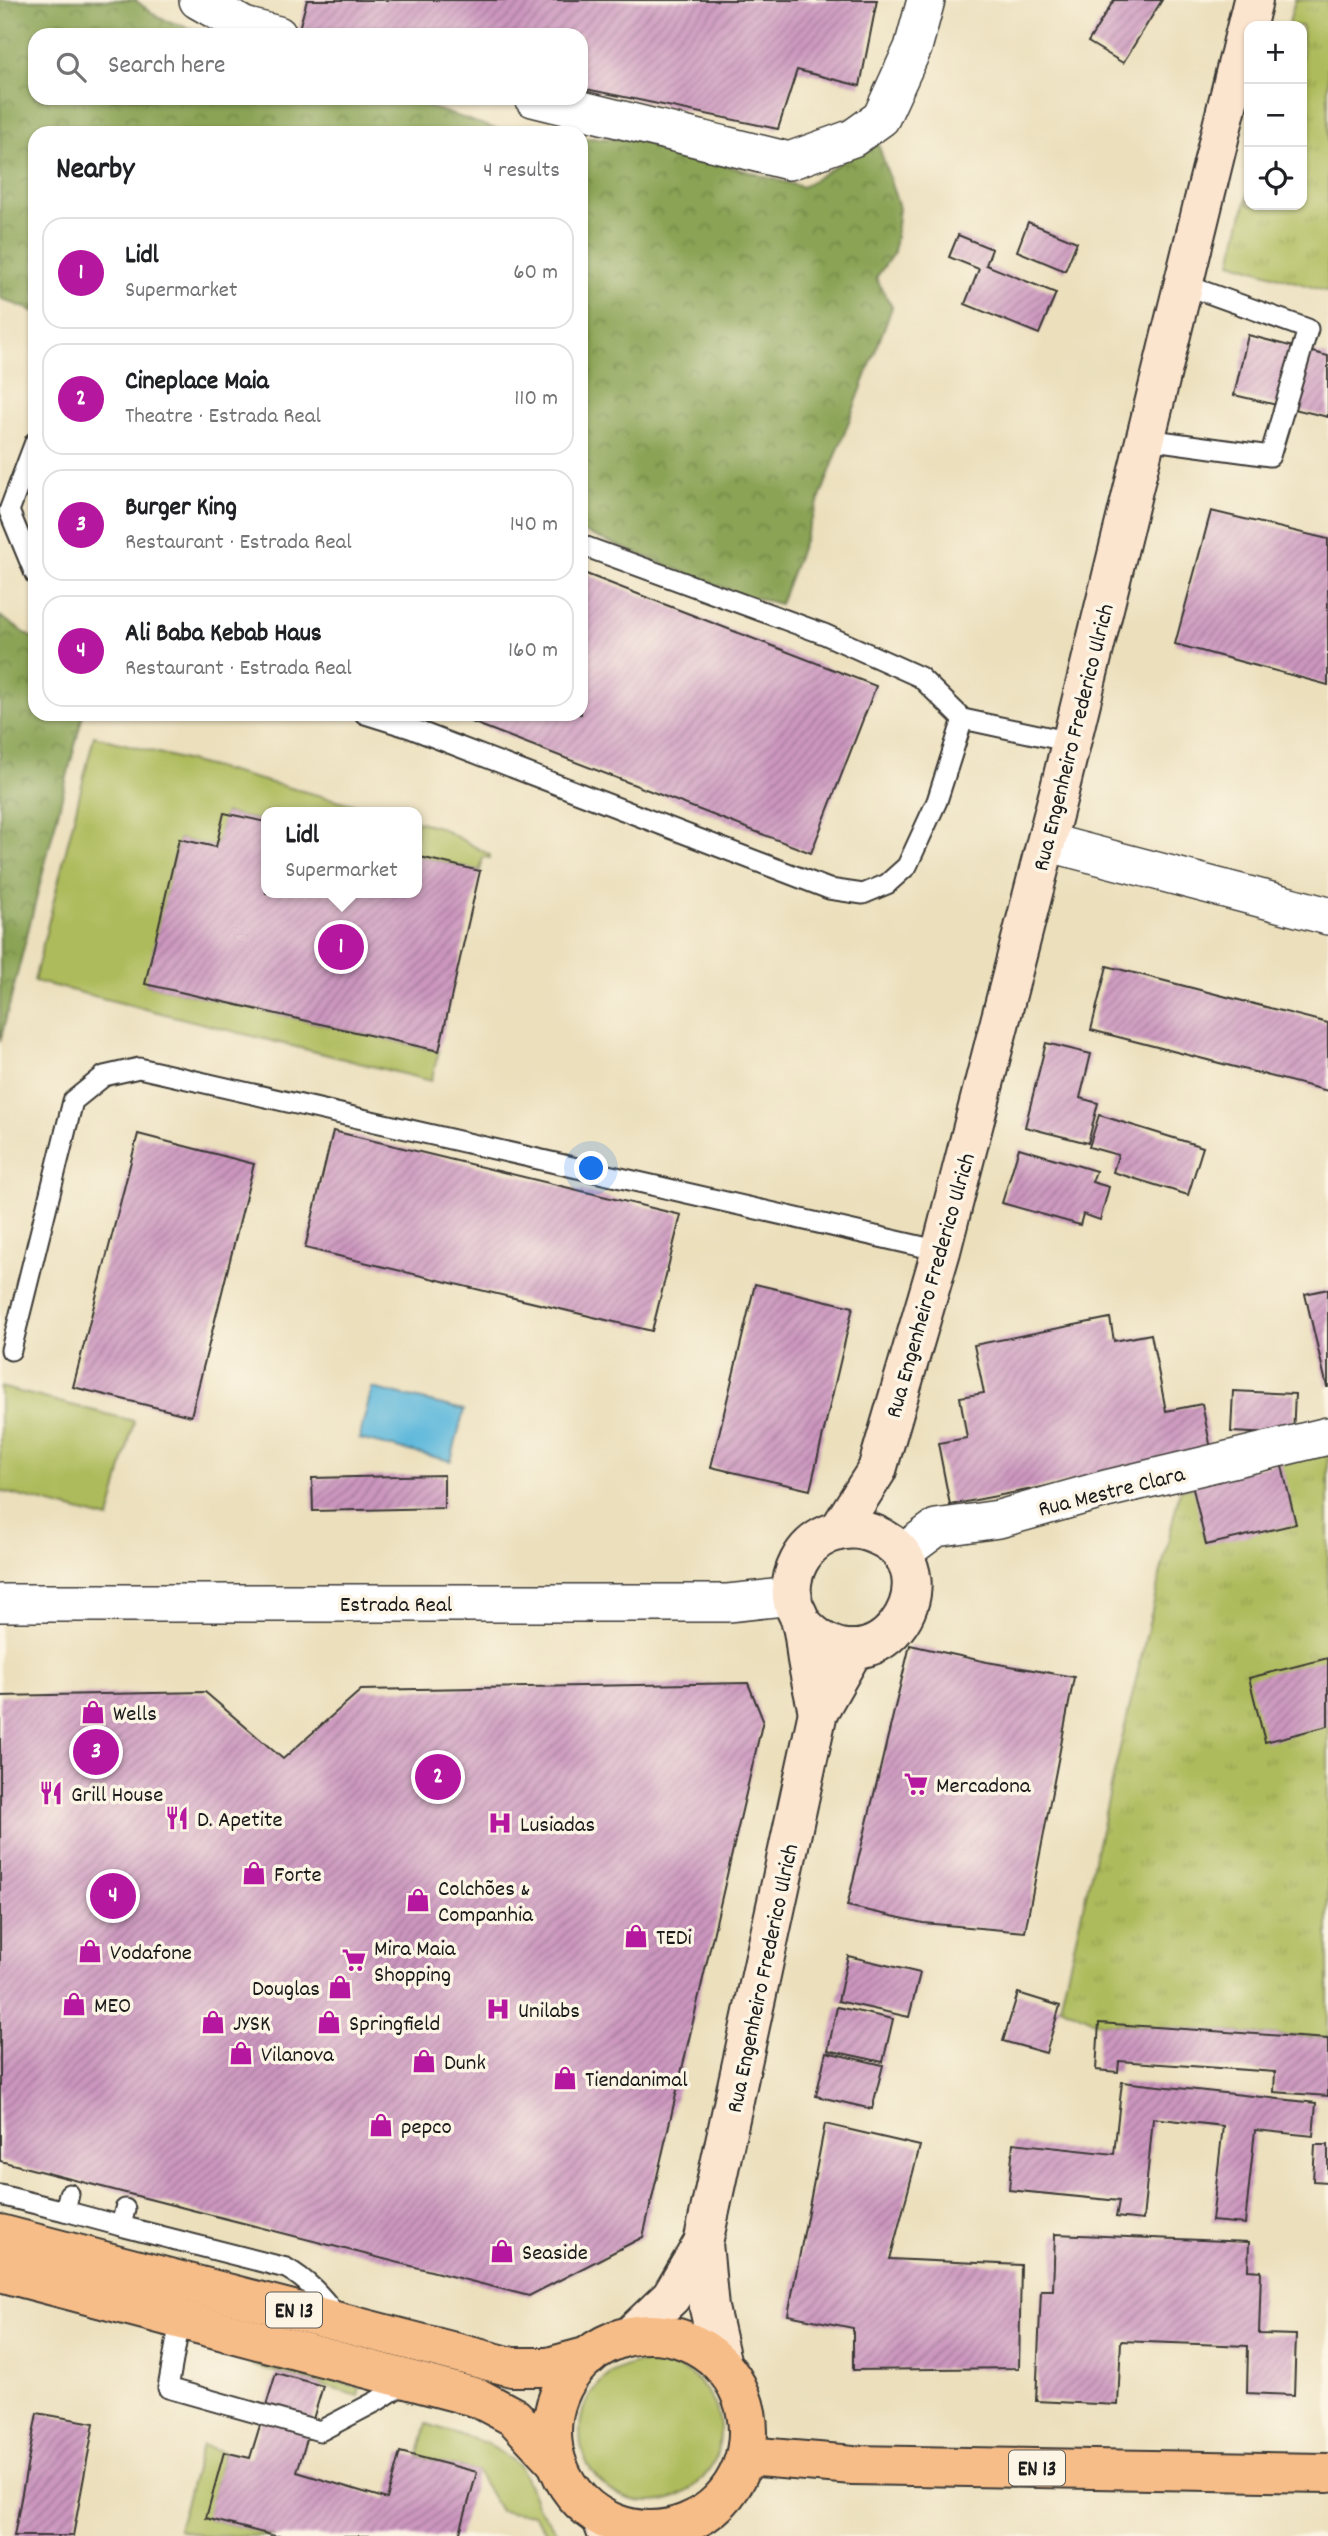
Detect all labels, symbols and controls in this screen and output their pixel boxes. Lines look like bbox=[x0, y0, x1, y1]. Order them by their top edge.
map controls bbox=[1244, 21, 1307, 210]
button: + bbox=[1244, 21, 1307, 84]
search box bbox=[28, 28, 588, 105]
icon: search bbox=[52, 48, 90, 86]
text: Search here bbox=[108, 48, 226, 85]
button: − bbox=[1244, 84, 1307, 147]
button: locate bbox=[1244, 147, 1307, 210]
text: Nearby bbox=[56, 150, 134, 193]
text: 4 results bbox=[483, 155, 560, 188]
text: Lidl bbox=[125, 238, 159, 275]
text: 1 bbox=[78, 257, 84, 290]
text: 60 m bbox=[513, 257, 558, 290]
text: Supermarket bbox=[125, 275, 237, 308]
text: Cineplace Maia bbox=[125, 364, 269, 401]
text: 2 bbox=[76, 383, 86, 416]
text: 110 m bbox=[514, 383, 558, 416]
text: Theatre · Estrada Real bbox=[125, 401, 321, 434]
text: Burger King bbox=[125, 490, 237, 527]
text: 3 bbox=[76, 509, 86, 542]
text: 140 m bbox=[510, 509, 558, 542]
text: Restaurant · Estrada Real bbox=[125, 527, 352, 560]
street label: Rua Engenheiro Frederico Ulrich bbox=[1026, 601, 1125, 875]
text: Ali Baba Kebab Haus bbox=[125, 616, 322, 653]
text: 4 bbox=[76, 635, 86, 668]
text: 160 m bbox=[508, 635, 558, 668]
text: Restaurant · Estrada Real bbox=[125, 653, 352, 686]
popup bbox=[261, 807, 422, 898]
text: Lidl bbox=[285, 818, 319, 855]
text: Supermarket bbox=[285, 855, 398, 888]
pin: 1 bbox=[318, 921, 364, 973]
street label: Rua Engenheiro Frederico Ulrich bbox=[879, 1150, 986, 1422]
your location bbox=[574, 1151, 608, 1185]
street label: Rua Mestre Clara bbox=[1035, 1459, 1190, 1528]
street label: Estrada Real bbox=[340, 1590, 453, 1623]
shop icon: Wells bbox=[79, 1698, 107, 1726]
place label: Wells bbox=[113, 1699, 157, 1732]
pin: 3 bbox=[73, 1726, 119, 1778]
pin: 2 bbox=[415, 1751, 461, 1803]
supermarket icon: Mercadona bbox=[902, 1770, 930, 1798]
place label: Mercadona bbox=[936, 1771, 1032, 1804]
restaurant icon: Grill House bbox=[37, 1779, 65, 1807]
place label: Grill House bbox=[71, 1780, 163, 1813]
restaurant icon: D. Apetite bbox=[163, 1804, 191, 1832]
place label: D. Apetite bbox=[197, 1805, 283, 1838]
hospital icon: Lusiadas bbox=[486, 1809, 514, 1837]
place label: Lusiadas bbox=[520, 1810, 595, 1843]
street label: Rua Engenheiro Frederico Ulrich bbox=[720, 1841, 809, 2116]
shop icon: Forte bbox=[240, 1859, 268, 1887]
place label: Forte bbox=[274, 1860, 322, 1893]
pin: 4 bbox=[90, 1870, 136, 1922]
place label: Colchões & Companhia bbox=[438, 1874, 534, 1933]
shop icon: Colchões & Companhia bbox=[404, 1886, 432, 1914]
shop icon: TEDi bbox=[622, 1922, 650, 1950]
place label: TEDi bbox=[656, 1923, 692, 1956]
place label: Mira Maia Shopping bbox=[374, 1934, 457, 1993]
shop icon: Vodafone bbox=[76, 1937, 104, 1965]
place label: Vodafone bbox=[110, 1938, 192, 1971]
supermarket icon: Mira Maia Shopping bbox=[340, 1946, 368, 1974]
shop icon: Douglas bbox=[326, 1973, 354, 2001]
place label: Douglas bbox=[252, 1974, 320, 2007]
shop icon: MEO bbox=[60, 1990, 88, 2018]
place label: MEO bbox=[94, 1991, 131, 2024]
hospital icon: Unilabs bbox=[484, 1995, 512, 2023]
place label: Unilabs bbox=[518, 1996, 580, 2029]
shop icon: JYSK bbox=[199, 2008, 227, 2036]
shop icon: Springfield bbox=[315, 2008, 343, 2036]
place label: JYSK bbox=[233, 2009, 271, 2042]
place label: Springfield bbox=[349, 2009, 440, 2042]
shop icon: Vilanova bbox=[227, 2039, 255, 2067]
place label: Vilanova bbox=[261, 2040, 335, 2073]
shop icon: Dunk bbox=[410, 2047, 438, 2075]
place label: Dunk bbox=[444, 2048, 486, 2081]
shop icon: Tiendanimal bbox=[551, 2064, 579, 2092]
place label: Tiendanimal bbox=[585, 2065, 688, 2098]
shop icon: pepco bbox=[367, 2111, 395, 2139]
place label: pepco bbox=[401, 2112, 452, 2145]
shop icon: Seaside bbox=[488, 2237, 516, 2265]
place label: Seaside bbox=[522, 2238, 588, 2271]
road number: EN 13 bbox=[266, 2292, 322, 2328]
road number: EN 13 bbox=[1009, 2450, 1065, 2486]

